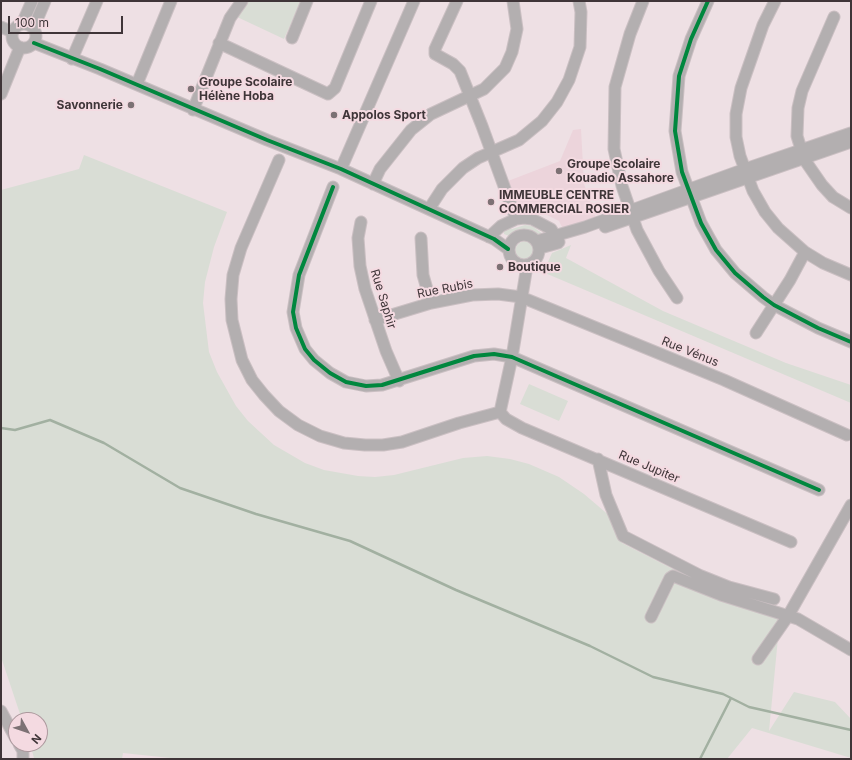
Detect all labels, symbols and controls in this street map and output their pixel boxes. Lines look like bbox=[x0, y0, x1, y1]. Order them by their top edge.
scale bar bbox=[10, 8, 125, 34]
text: 100 m bbox=[15, 15, 49, 30]
place label: Groupe Scolaire Hélène Hoba bbox=[199, 75, 292, 103]
marker: Groupe Scolaire Hélène Hoba bbox=[186, 84, 196, 94]
place label: Savonnerie bbox=[57, 98, 123, 112]
marker: Savonnerie bbox=[126, 100, 136, 110]
place label: Appolos Sport bbox=[342, 108, 426, 122]
marker: Appolos Sport bbox=[329, 110, 339, 120]
place label: Groupe Scolaire Kouadio Assahore bbox=[567, 157, 674, 185]
marker: Groupe Scolaire Kouadio Assahore bbox=[554, 166, 564, 176]
place label: IMMEUBLE CENTRE COMMERCIAL ROSIER bbox=[499, 188, 629, 216]
marker: IMMEUBLE CENTRE COMMERCIAL ROSIER bbox=[486, 197, 496, 207]
place label: Boutique bbox=[508, 260, 561, 274]
marker: Boutique bbox=[495, 262, 505, 272]
street label: Rue Saphir bbox=[367, 267, 399, 331]
street label: Rue Rubis bbox=[416, 277, 474, 301]
street label: Rue Vénus bbox=[659, 334, 721, 370]
street label: Rue Jupiter bbox=[616, 448, 682, 486]
north arrow bbox=[8, 712, 48, 752]
text: N bbox=[28, 731, 44, 747]

